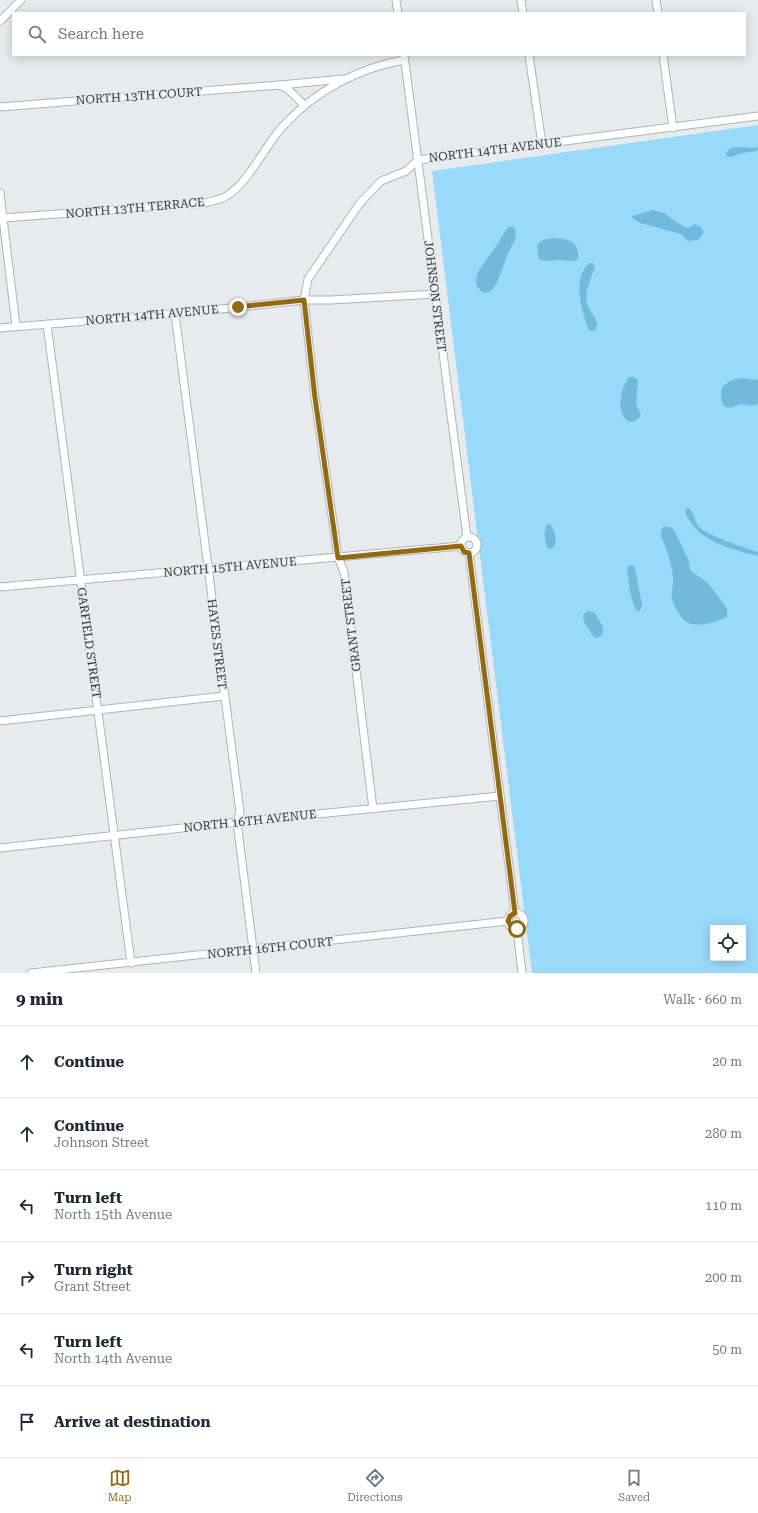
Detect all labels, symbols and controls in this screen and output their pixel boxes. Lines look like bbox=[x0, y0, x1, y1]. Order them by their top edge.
search box bbox=[12, 12, 746, 56]
icon: search bbox=[26, 23, 48, 45]
text: Search here bbox=[58, 25, 144, 43]
street label: NORTH 13TH COURT bbox=[75, 85, 203, 107]
street label: NORTH 14TH AVENUE bbox=[428, 135, 562, 165]
street label: NORTH 13TH TERRACE bbox=[65, 195, 205, 221]
street label: JOHNSON STREET bbox=[421, 239, 449, 353]
route end bbox=[229, 298, 247, 316]
street label: NORTH 14TH AVENUE bbox=[85, 302, 219, 328]
street label: NORTH 15TH AVENUE bbox=[163, 554, 297, 580]
street label: GRANT STREET bbox=[338, 578, 364, 672]
street label: GARFIELD STREET bbox=[74, 586, 104, 700]
street label: HAYES STREET bbox=[204, 598, 230, 690]
street label: NORTH 16TH AVENUE bbox=[183, 807, 317, 835]
route start bbox=[508, 920, 526, 938]
map controls bbox=[710, 925, 746, 961]
button: locate bbox=[710, 925, 746, 961]
street label: NORTH 16TH COURT bbox=[206, 934, 334, 962]
text: 9 min bbox=[16, 989, 63, 1009]
text: Walk · 660 m bbox=[663, 992, 742, 1007]
icon: ahead bbox=[16, 1051, 38, 1073]
text: Continue bbox=[54, 1053, 124, 1071]
text: 20 m bbox=[712, 1054, 742, 1069]
text: Continue bbox=[54, 1117, 124, 1135]
icon: ahead bbox=[16, 1123, 38, 1145]
text: 280 m bbox=[705, 1126, 742, 1141]
text: Johnson Street bbox=[54, 1135, 149, 1150]
text: Turn left bbox=[54, 1189, 122, 1207]
icon: left bbox=[16, 1195, 38, 1217]
text: 110 m bbox=[705, 1198, 742, 1213]
text: North 15th Avenue bbox=[54, 1207, 172, 1222]
text: Turn right bbox=[54, 1261, 133, 1279]
icon: right bbox=[16, 1267, 38, 1289]
text: 200 m bbox=[705, 1270, 742, 1285]
text: Grant Street bbox=[54, 1279, 130, 1294]
text: Turn left bbox=[54, 1333, 122, 1351]
icon: left bbox=[16, 1339, 38, 1361]
text: 50 m bbox=[712, 1342, 742, 1357]
text: North 14th Avenue bbox=[54, 1351, 172, 1366]
icon: arrive bbox=[16, 1411, 38, 1433]
text: Arrive at destination bbox=[54, 1413, 210, 1431]
tab: Map bbox=[108, 1467, 131, 1504]
tab: Directions bbox=[347, 1467, 402, 1504]
tab: Saved bbox=[618, 1467, 650, 1504]

